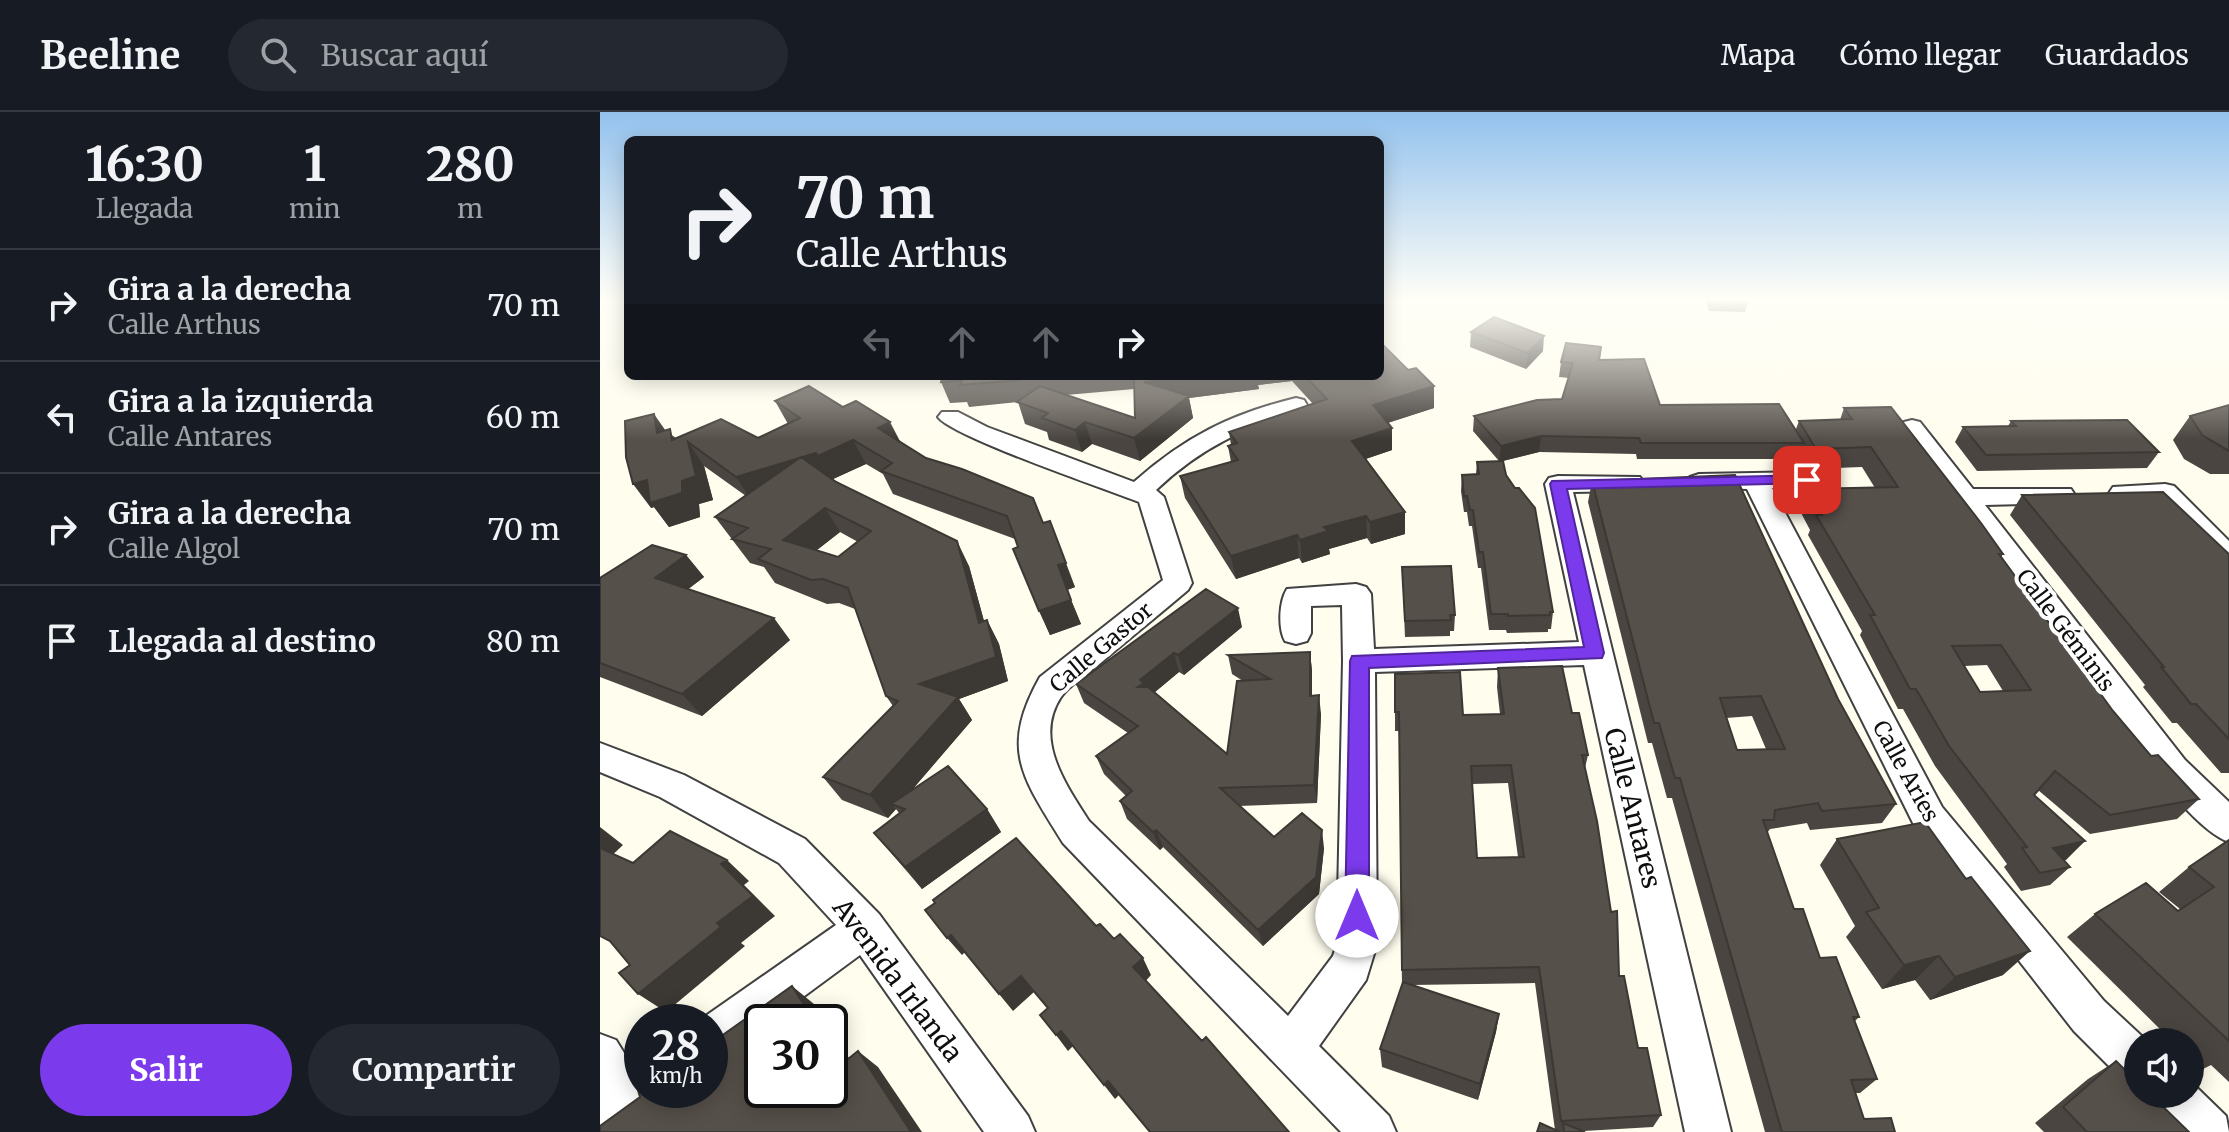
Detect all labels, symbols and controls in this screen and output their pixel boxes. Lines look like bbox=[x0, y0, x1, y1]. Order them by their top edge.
search box bbox=[228, 19, 788, 91]
text: Beeline bbox=[40, 32, 180, 79]
icon: search bbox=[256, 33, 300, 77]
text: Buscar aquí bbox=[320, 36, 488, 74]
text: Mapa bbox=[1721, 37, 1796, 73]
text: Cómo llegar bbox=[1840, 37, 2001, 73]
text: Guardados bbox=[2045, 37, 2189, 73]
text: 16:30 bbox=[85, 134, 204, 194]
text: 1 bbox=[304, 134, 326, 194]
text: 280 bbox=[426, 134, 515, 194]
text: 70 m bbox=[796, 163, 934, 233]
icon: right bbox=[664, 168, 768, 272]
text: Llegada bbox=[96, 192, 193, 225]
text: min bbox=[289, 192, 341, 225]
text: m bbox=[457, 192, 483, 225]
text: Calle Arthus bbox=[796, 232, 1008, 277]
text: Gira a la derecha bbox=[108, 270, 351, 308]
icon: right bbox=[40, 283, 84, 327]
text: 70 m bbox=[487, 286, 560, 324]
text: Calle Arthus bbox=[108, 308, 261, 341]
icon: left bbox=[856, 320, 900, 364]
icon: ahead bbox=[940, 320, 984, 364]
icon: ahead bbox=[1024, 320, 1068, 364]
icon: right bbox=[1108, 320, 1152, 364]
text: Gira a la izquierda bbox=[108, 382, 374, 420]
icon: left bbox=[40, 395, 84, 439]
text: 60 m bbox=[486, 398, 560, 436]
text: Calle Antares bbox=[108, 420, 272, 453]
pin bbox=[1773, 446, 1841, 514]
icon: arrive bbox=[1785, 458, 1829, 502]
text: Gira a la derecha bbox=[108, 494, 351, 532]
icon: right bbox=[40, 507, 84, 551]
text: 70 m bbox=[487, 510, 560, 548]
text: Calle Algol bbox=[108, 532, 240, 565]
street label: Calle Géminis bbox=[2011, 563, 2121, 697]
street label: Calle Gastor bbox=[1044, 596, 1158, 698]
icon: arrive bbox=[40, 619, 84, 663]
text: Llegada al destino bbox=[108, 622, 376, 660]
text: 80 m bbox=[486, 622, 560, 660]
street label: Calle Aries bbox=[1867, 715, 1945, 827]
street label: Calle Antares bbox=[1597, 724, 1669, 892]
position arrow bbox=[1315, 874, 1399, 958]
street label: Avenida Irlanda bbox=[825, 891, 970, 1068]
speed limit sign: 30 bbox=[744, 1004, 848, 1108]
text: 28 bbox=[652, 1021, 700, 1071]
button: Salir bbox=[40, 1024, 292, 1116]
button: Compartir bbox=[308, 1024, 560, 1116]
map controls bbox=[2124, 1028, 2204, 1108]
button: sound bbox=[2124, 1028, 2204, 1108]
text: km/h bbox=[650, 1063, 702, 1088]

